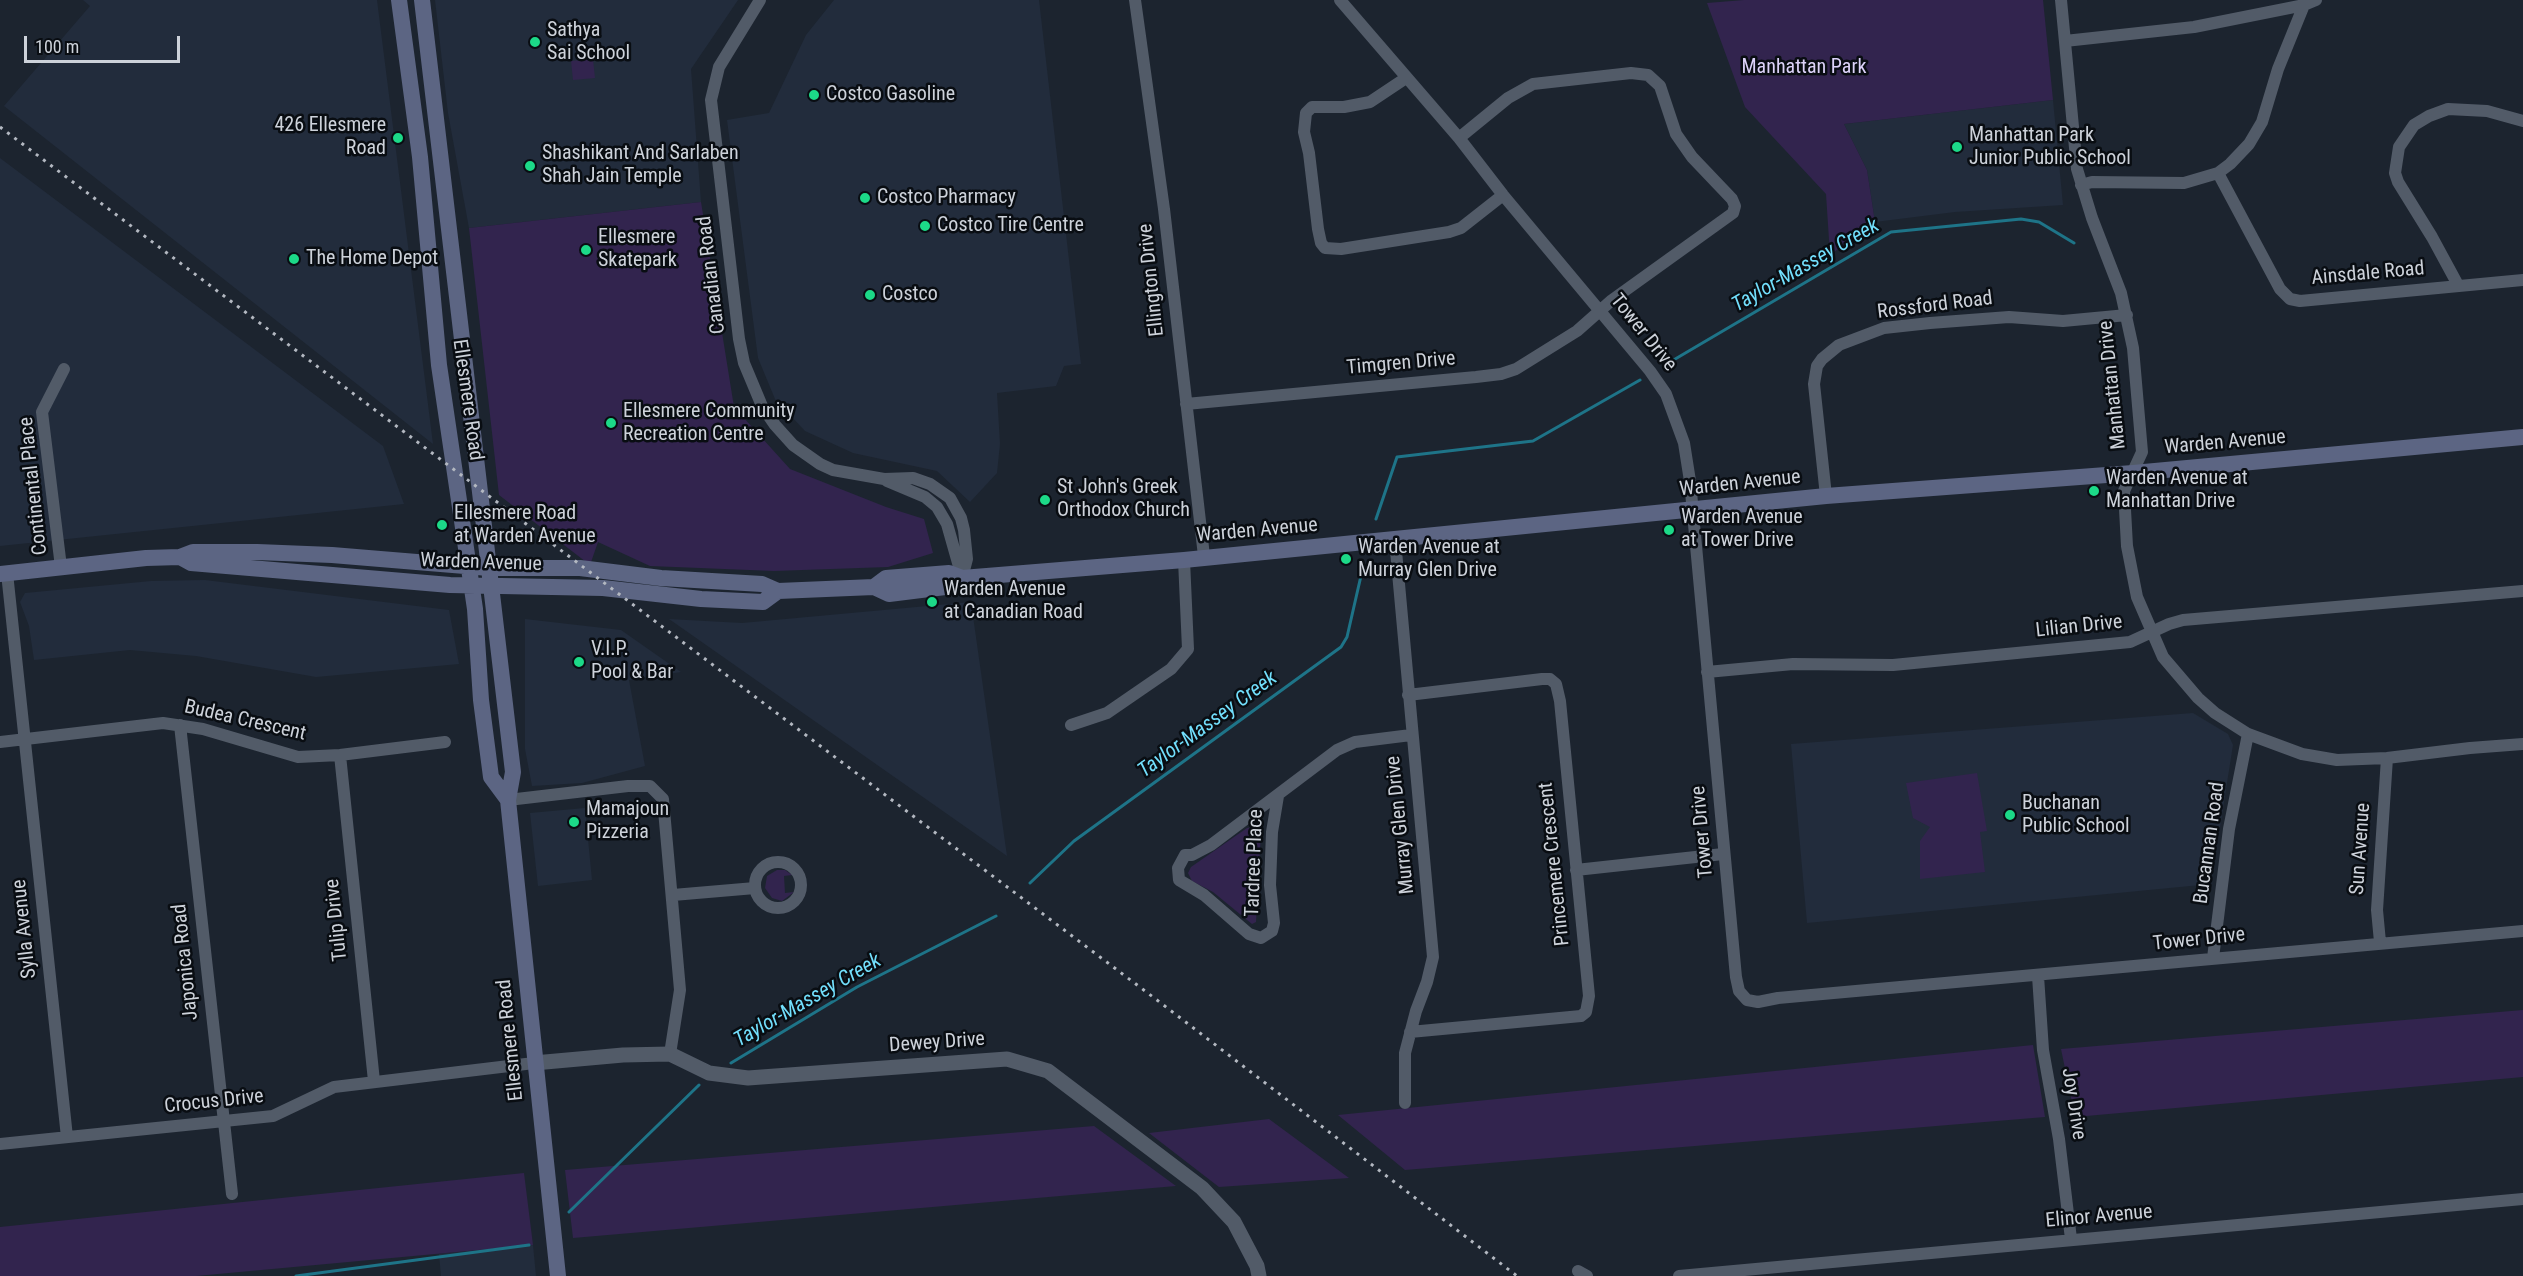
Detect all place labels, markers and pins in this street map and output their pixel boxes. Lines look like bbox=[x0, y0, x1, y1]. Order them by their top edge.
place label: Sathya Sai School bbox=[547, 19, 630, 66]
marker: Sathya Sai School bbox=[528, 35, 542, 49]
place label: Costco Gasoline bbox=[826, 83, 955, 107]
marker: Costco Gasoline bbox=[807, 88, 821, 102]
place label: 426 Ellesmere Road bbox=[274, 114, 386, 161]
place label: Manhattan Park Junior Public School bbox=[1969, 124, 2131, 171]
marker: 426 Ellesmere Road bbox=[391, 131, 405, 145]
marker: Manhattan Park Junior Public School bbox=[1950, 140, 1964, 154]
place label: Shashikant And Sarlaben Shah Jain Temple bbox=[542, 142, 739, 189]
marker: Shashikant And Sarlaben Shah Jain Temple bbox=[523, 159, 537, 173]
place label: Costco Pharmacy bbox=[877, 186, 1016, 210]
marker: Costco Pharmacy bbox=[858, 191, 872, 205]
place label: Costco Tire Centre bbox=[937, 214, 1084, 238]
marker: Costco Tire Centre bbox=[918, 219, 932, 233]
place label: Ellesmere Skatepark bbox=[598, 226, 677, 273]
marker: Ellesmere Skatepark bbox=[579, 243, 593, 257]
place label: The Home Depot bbox=[306, 247, 438, 271]
marker: The Home Depot bbox=[287, 252, 301, 266]
place label: Costco bbox=[882, 283, 938, 307]
marker: Costco bbox=[863, 288, 877, 302]
place label: Ellesmere Community Recreation Centre bbox=[623, 400, 795, 447]
marker: Ellesmere Community Recreation Centre bbox=[604, 416, 618, 430]
place label: Warden Avenue at Manhattan Drive bbox=[2106, 467, 2248, 514]
place label: St John's Greek Orthodox Church bbox=[1057, 476, 1190, 523]
marker: Warden Avenue at Manhattan Drive bbox=[2087, 484, 2101, 498]
marker: St John's Greek Orthodox Church bbox=[1038, 493, 1052, 507]
place label: Ellesmere Road at Warden Avenue bbox=[454, 502, 596, 549]
place label: Warden Avenue at Tower Drive bbox=[1681, 506, 1803, 553]
marker: Ellesmere Road at Warden Avenue bbox=[435, 518, 449, 532]
marker: Warden Avenue at Tower Drive bbox=[1662, 523, 1676, 537]
place label: Warden Avenue at Murray Glen Drive bbox=[1358, 536, 1500, 583]
marker: Warden Avenue at Murray Glen Drive bbox=[1339, 552, 1353, 566]
place label: Warden Avenue at Canadian Road bbox=[944, 578, 1083, 625]
marker: Warden Avenue at Canadian Road bbox=[925, 595, 939, 609]
place label: V.I.P. Pool & Bar bbox=[591, 638, 673, 685]
marker: V.I.P. Pool & Bar bbox=[572, 655, 586, 669]
place label: Buchanan Public School bbox=[2022, 792, 2130, 839]
place label: Mamajoun Pizzeria bbox=[586, 798, 669, 845]
marker: Buchanan Public School bbox=[2003, 808, 2017, 822]
marker: Mamajoun Pizzeria bbox=[567, 815, 581, 829]

